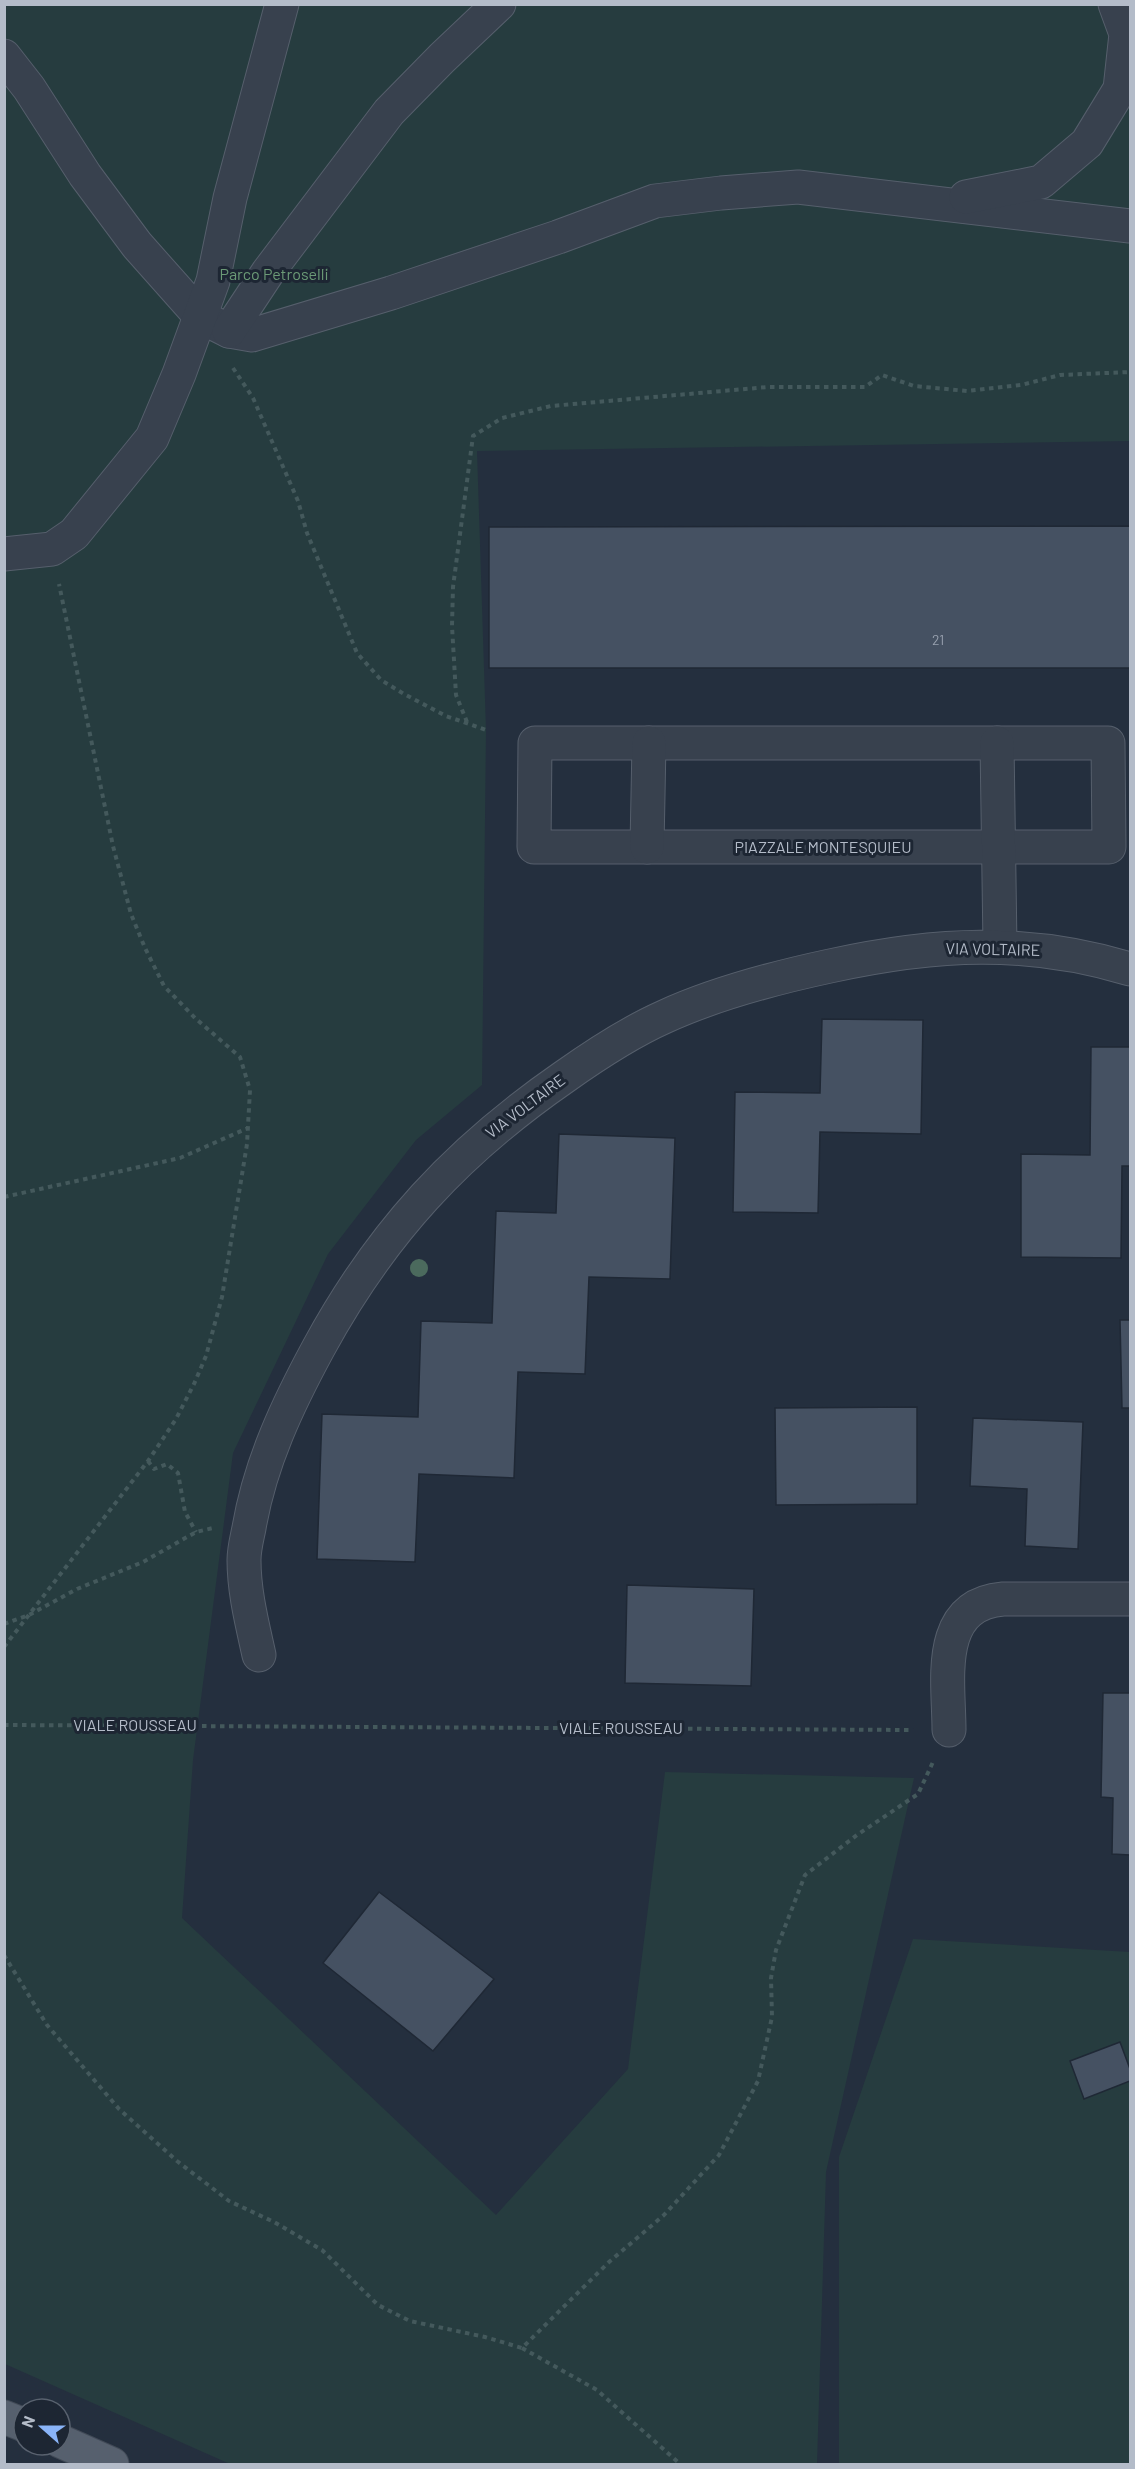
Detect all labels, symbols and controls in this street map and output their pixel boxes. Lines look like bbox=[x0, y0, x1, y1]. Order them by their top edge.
park label: Parco Petroselli bbox=[219, 264, 329, 283]
house number: 21 bbox=[932, 631, 944, 648]
street label: PIAZZALE MONTESQUIEU bbox=[734, 837, 912, 856]
street label: VIA VOLTAIRE bbox=[946, 938, 1041, 959]
street label: VIA VOLTAIRE bbox=[481, 1070, 568, 1142]
street label: VIALE ROUSSEAU bbox=[73, 1715, 197, 1734]
street label: VIALE ROUSSEAU bbox=[559, 1718, 683, 1737]
north arrow bbox=[12, 2397, 72, 2457]
text: N bbox=[17, 2413, 38, 2430]

